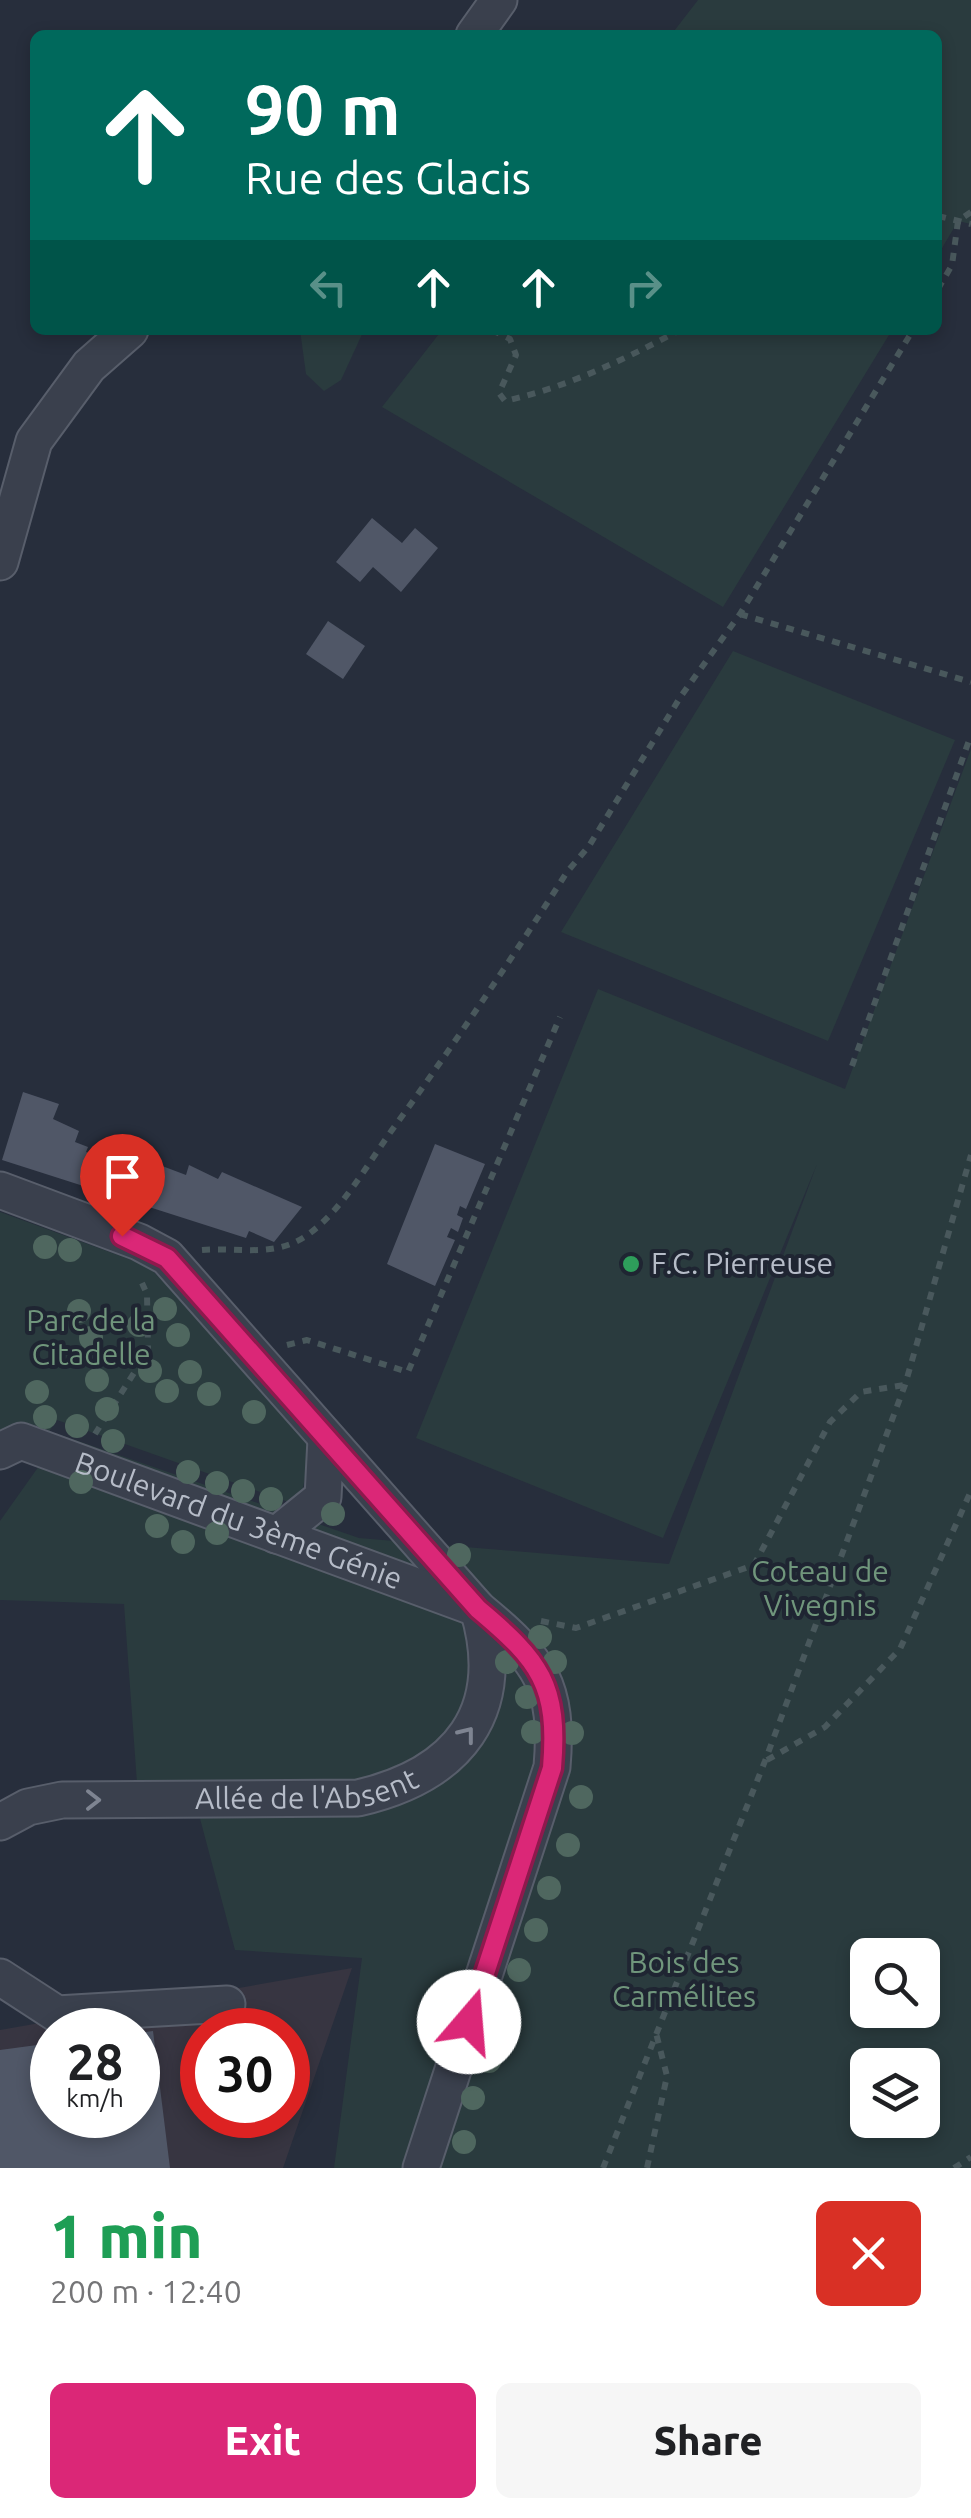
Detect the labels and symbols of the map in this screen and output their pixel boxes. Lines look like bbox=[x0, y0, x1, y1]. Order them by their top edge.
pin bbox=[80, 1134, 165, 1237]
place label: F.C. Pierreuse bbox=[651, 1246, 833, 1280]
marker: F.C. Pierreuse bbox=[620, 1253, 642, 1275]
park label: Parc de la Citadelle bbox=[26, 1303, 156, 1371]
street label: Boulevard du 3ème Génie bbox=[71, 1444, 407, 1596]
park label: Coteau de Vivegnis bbox=[751, 1554, 889, 1622]
one-way arrow bbox=[455, 1727, 473, 1745]
street label: Allée de l'Absent bbox=[195, 1761, 424, 1815]
one-way arrow bbox=[86, 1789, 102, 1810]
park label: Bois des Carmélites bbox=[612, 1945, 756, 2013]
position arrow bbox=[417, 1970, 521, 2074]
speed limit sign: 30 bbox=[180, 2008, 310, 2138]

